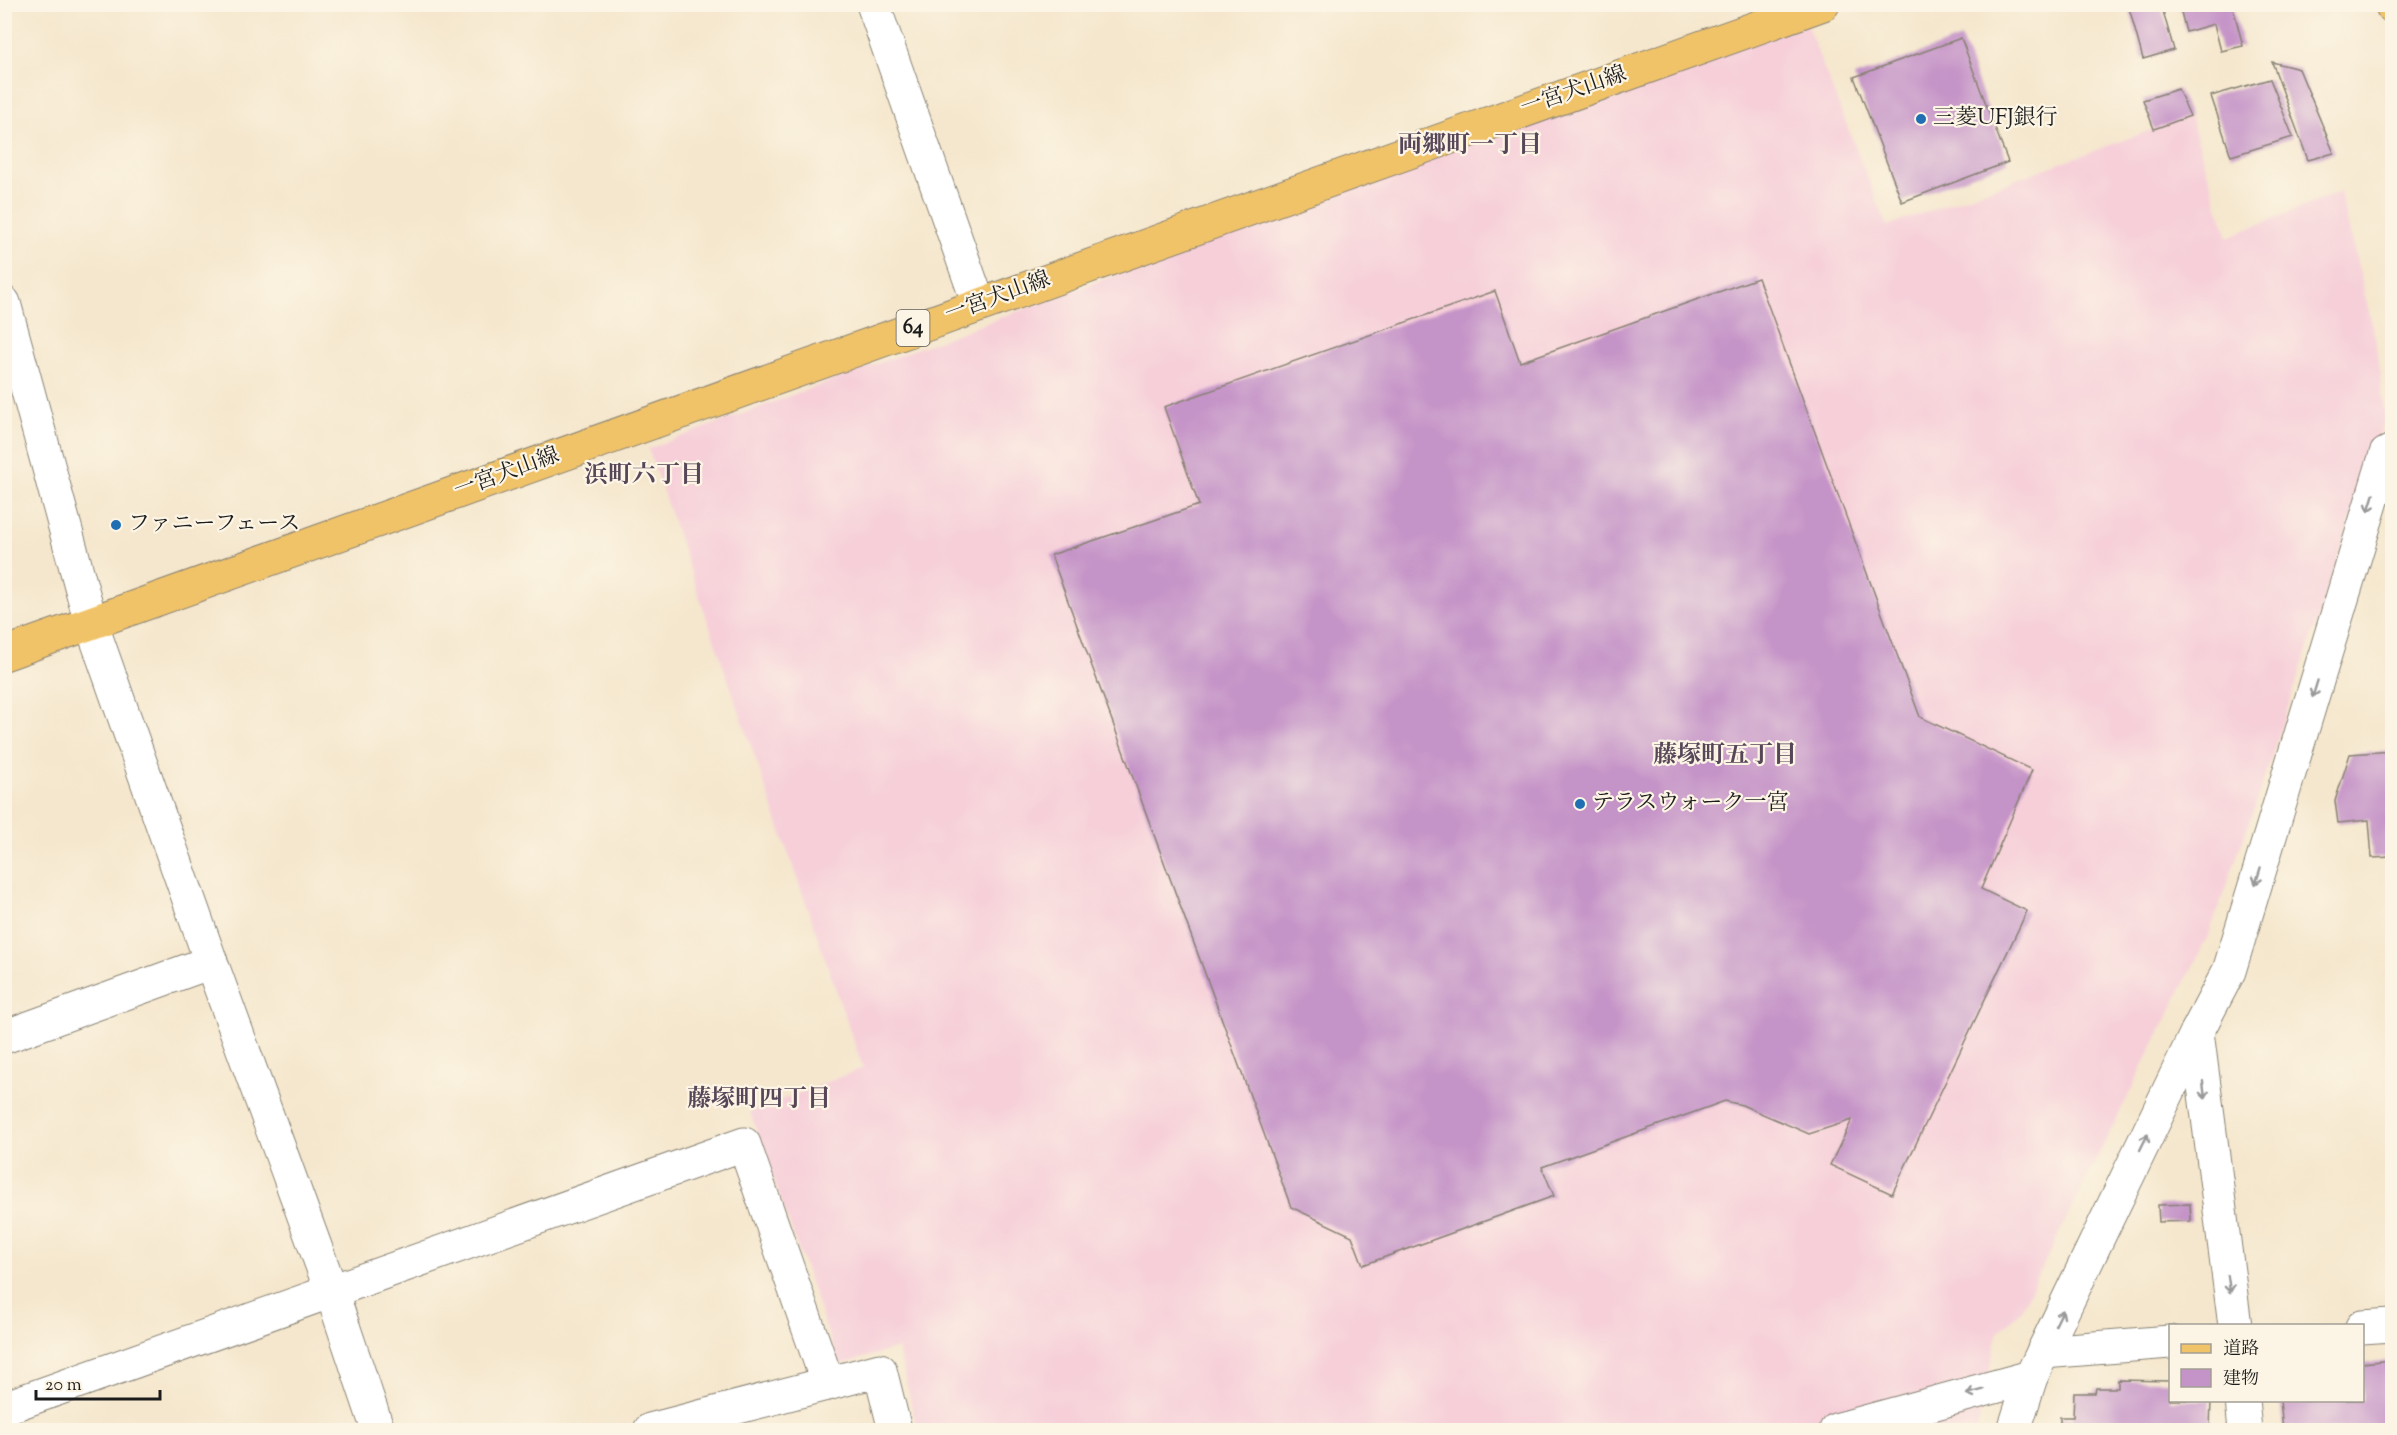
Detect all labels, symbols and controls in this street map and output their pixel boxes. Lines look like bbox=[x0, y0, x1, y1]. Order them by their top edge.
street label: 一宮犬山線 bbox=[1517, 59, 1631, 125]
place label: 三菱UFJ銀行 bbox=[1933, 103, 2058, 135]
marker: 三菱UFJ銀行 bbox=[1914, 112, 1928, 126]
district label: 両郷町一丁目 bbox=[1398, 129, 1542, 163]
street label: 一宮犬山線 bbox=[941, 264, 1055, 332]
road number: 64 bbox=[896, 310, 930, 346]
street label: 一宮犬山線 bbox=[450, 440, 564, 508]
district label: 浜町六丁目 bbox=[584, 459, 704, 493]
one-way arrow bbox=[2365, 493, 2376, 512]
place label: ファニーフェース bbox=[128, 509, 300, 541]
marker: ファニーフェース bbox=[109, 518, 123, 532]
one-way arrow bbox=[2308, 679, 2319, 698]
district label: 藤塚町五丁目 bbox=[1653, 739, 1797, 773]
place label: テラスウォーク一宮 bbox=[1592, 788, 1788, 820]
marker: テラスウォーク一宮 bbox=[1573, 797, 1587, 811]
one-way arrow bbox=[2252, 866, 2263, 885]
one-way arrow bbox=[2199, 1080, 2210, 1100]
district label: 藤塚町四丁目 bbox=[687, 1083, 831, 1117]
one-way arrow bbox=[2138, 1134, 2150, 1152]
one-way arrow bbox=[2223, 1273, 2234, 1293]
one-way arrow bbox=[2054, 1310, 2066, 1328]
legend bbox=[2169, 1324, 2364, 1402]
text: 道路 bbox=[2223, 1337, 2259, 1363]
scale bar bbox=[36, 1363, 160, 1401]
text: 建物 bbox=[2223, 1367, 2259, 1393]
text: 20 m bbox=[45, 1373, 82, 1399]
one-way arrow bbox=[1966, 1387, 1985, 1398]

